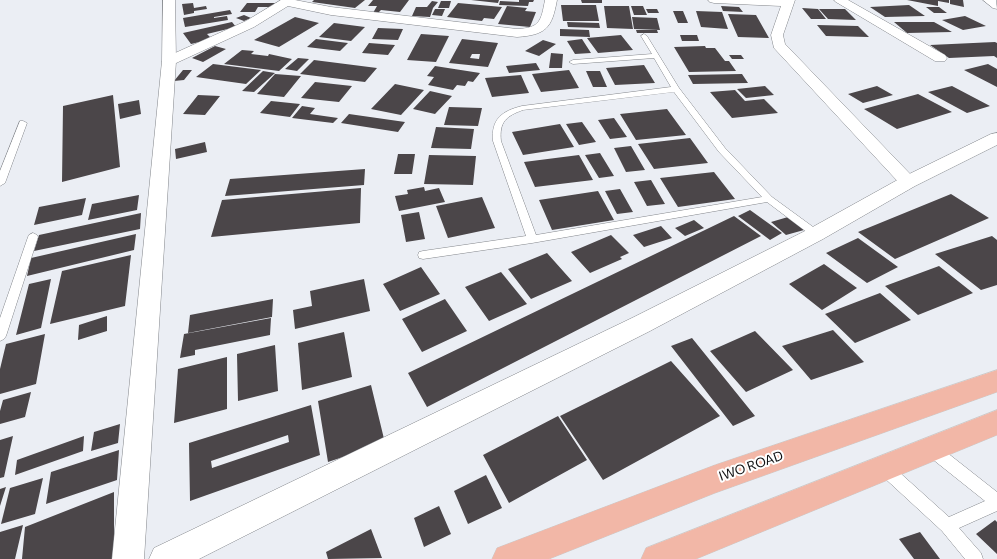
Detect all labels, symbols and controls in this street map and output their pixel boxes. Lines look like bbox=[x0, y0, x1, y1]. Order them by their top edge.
street label: IWO ROAD bbox=[717, 448, 785, 484]

